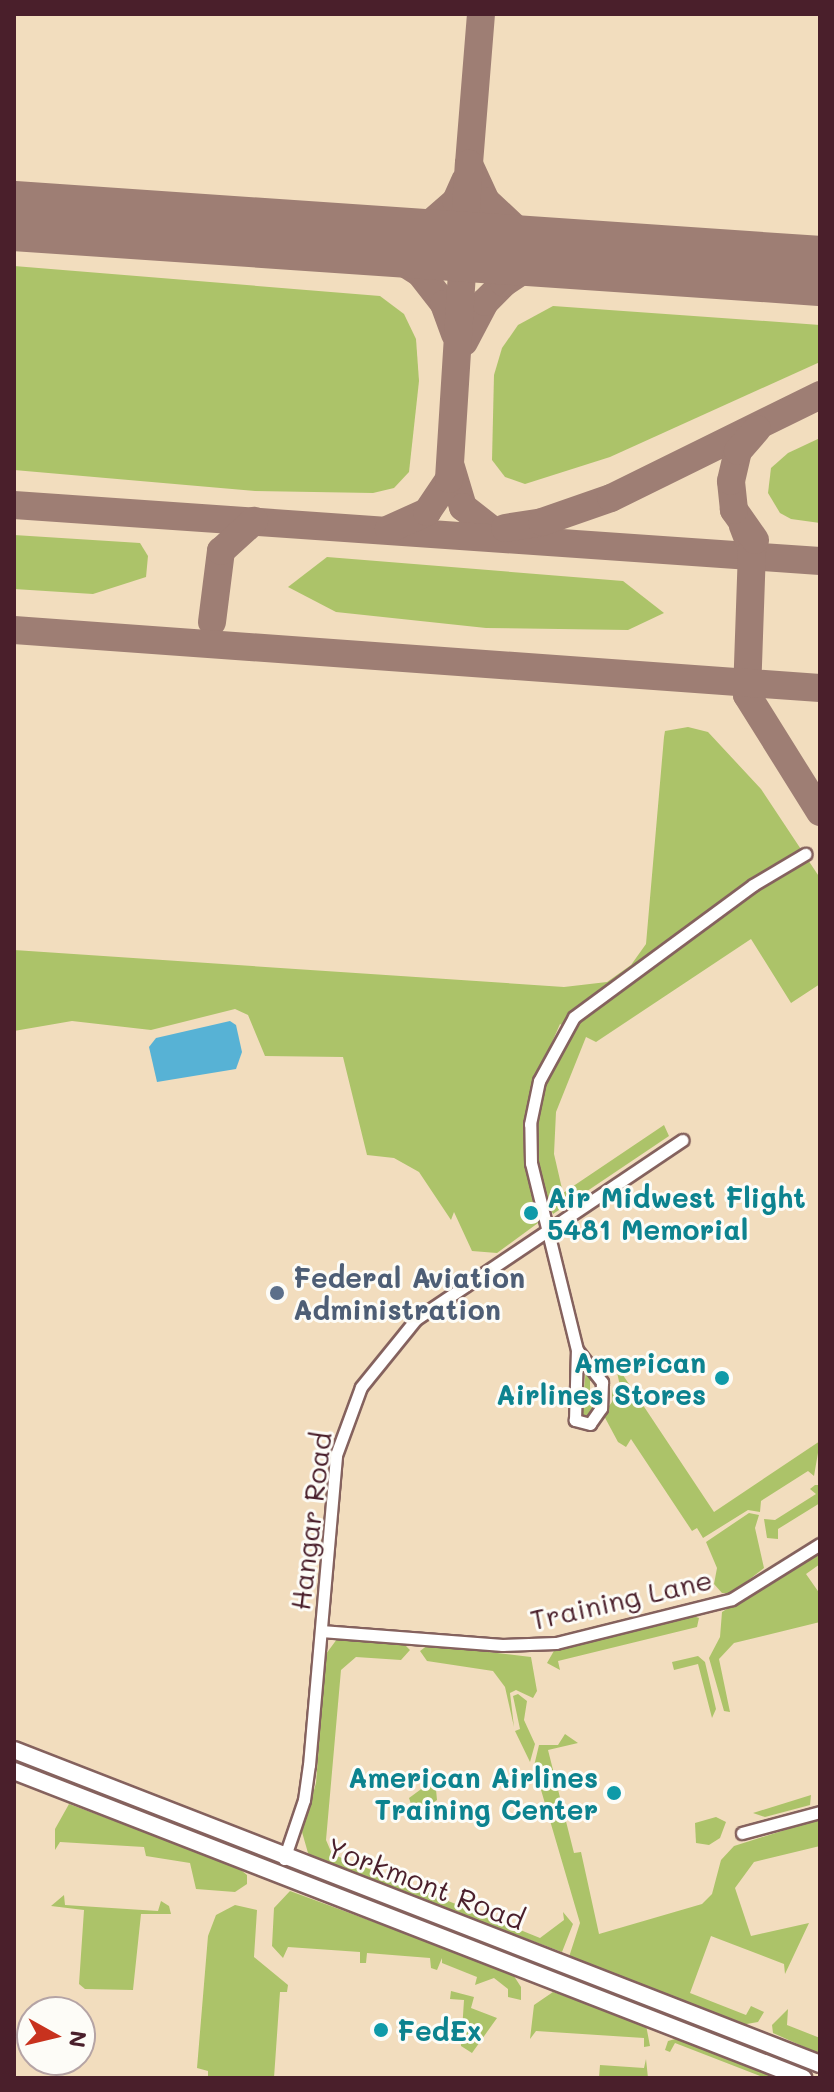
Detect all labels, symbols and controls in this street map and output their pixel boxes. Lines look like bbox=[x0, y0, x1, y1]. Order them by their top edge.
place label: Air Midwest Flight 5481 Memorial bbox=[547, 1180, 806, 1246]
marker: Air Midwest Flight 5481 Memorial bbox=[522, 1204, 540, 1222]
place label: Federal Aviation Administration bbox=[293, 1260, 525, 1326]
marker: Federal Aviation Administration bbox=[268, 1284, 286, 1302]
place label: American Airlines Stores bbox=[496, 1345, 706, 1411]
marker: American Airlines Stores bbox=[713, 1369, 731, 1387]
street label: Hangar Road bbox=[282, 1430, 338, 1612]
street label: Training Lane bbox=[527, 1562, 715, 1636]
place label: American Airlines Training Center bbox=[348, 1760, 598, 1826]
marker: American Airlines Training Center bbox=[605, 1784, 623, 1802]
street label: Yorkmont Road bbox=[322, 1830, 530, 1936]
north arrow bbox=[16, 1996, 96, 2076]
place label: FedEx bbox=[397, 2013, 482, 2047]
marker: FedEx bbox=[372, 2021, 390, 2039]
text: N bbox=[63, 2029, 94, 2049]

